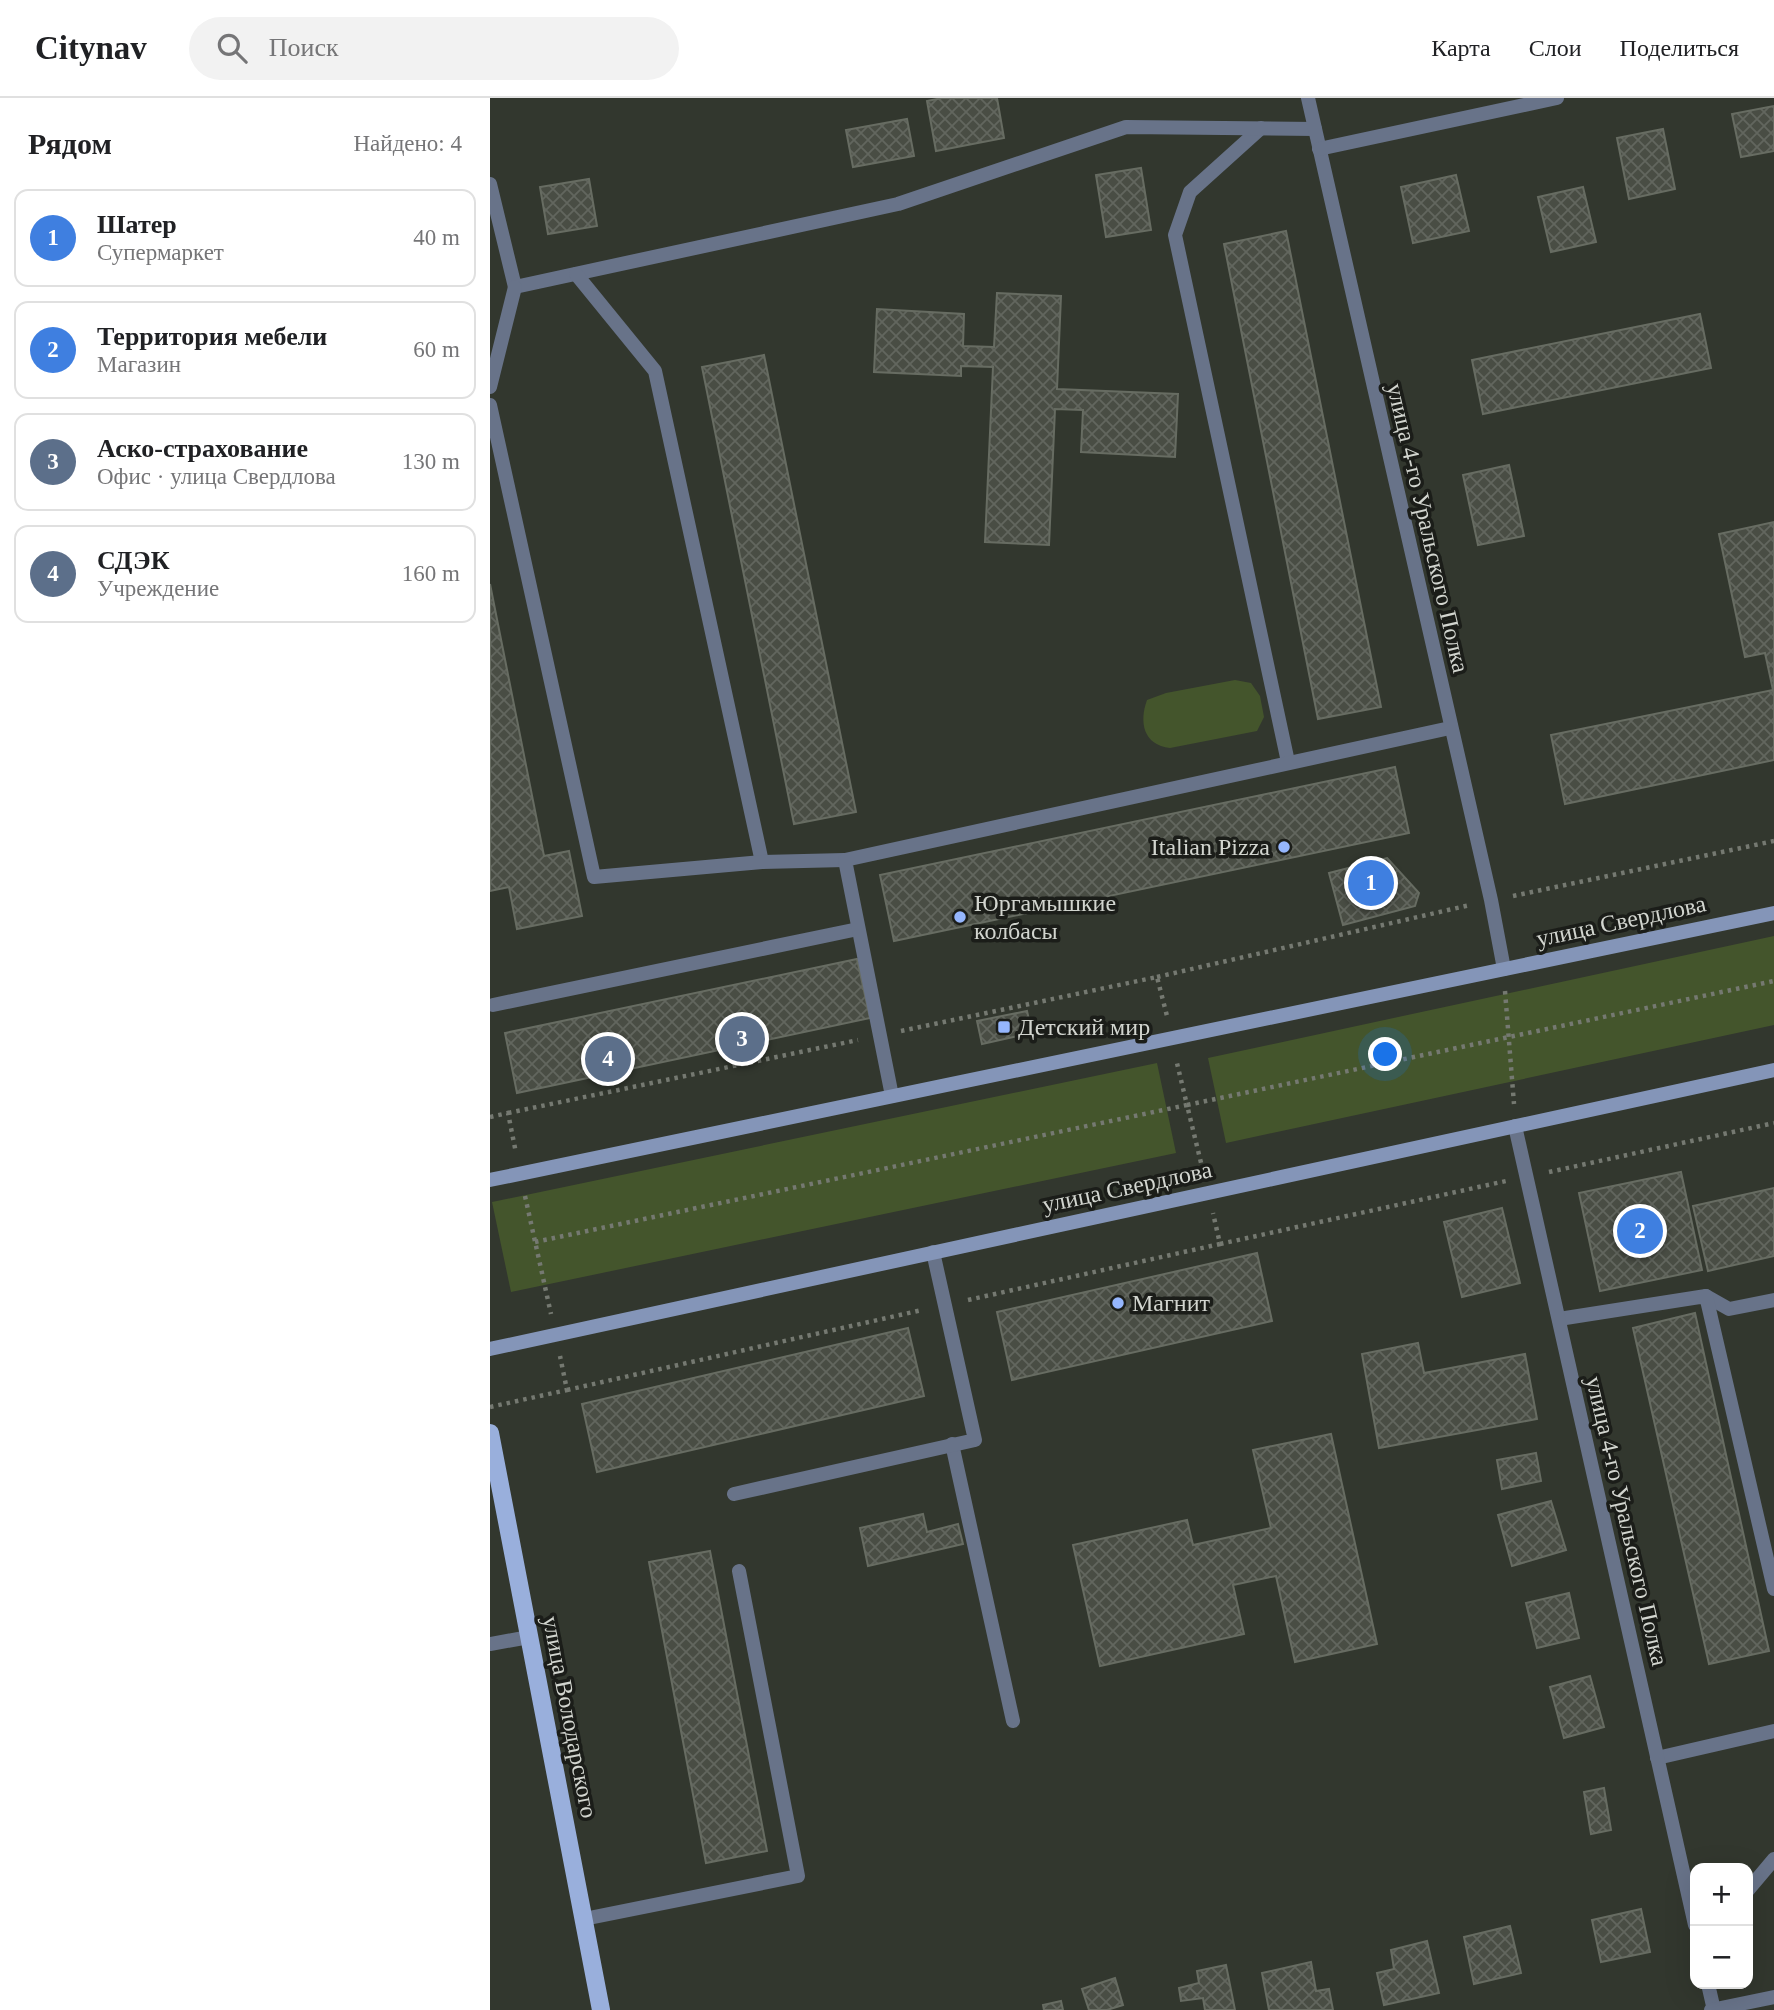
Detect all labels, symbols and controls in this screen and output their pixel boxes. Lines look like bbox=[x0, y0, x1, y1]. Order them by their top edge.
search box bbox=[189, 17, 679, 80]
icon: search bbox=[213, 29, 251, 67]
text: Citynav bbox=[35, 30, 147, 66]
text: Поиск bbox=[269, 33, 339, 62]
text: Карта bbox=[1431, 35, 1491, 61]
text: Слои bbox=[1529, 35, 1582, 61]
text: Поделиться bbox=[1620, 35, 1739, 61]
text: Рядом bbox=[28, 127, 112, 160]
text: Найдено: 4 bbox=[354, 131, 462, 156]
text: Шатер bbox=[97, 210, 177, 239]
text: 1 bbox=[47, 225, 59, 250]
text: 40 m bbox=[413, 225, 460, 250]
text: Супермаркет bbox=[97, 240, 224, 265]
text: Территория мебели bbox=[97, 322, 327, 351]
text: 2 bbox=[47, 337, 59, 362]
text: 60 m bbox=[413, 337, 460, 362]
text: Магазин bbox=[97, 352, 181, 377]
street label: улица 4-го Уральского Полка bbox=[1382, 381, 1474, 676]
text: Аско-страхование bbox=[97, 434, 308, 463]
text: 3 bbox=[47, 449, 59, 474]
text: 130 m bbox=[402, 449, 460, 474]
text: Офис · улица Свердлова bbox=[97, 464, 336, 489]
text: СДЭК bbox=[97, 546, 170, 575]
text: 4 bbox=[47, 561, 59, 586]
text: 160 m bbox=[402, 561, 460, 586]
text: Учреждение bbox=[97, 576, 219, 601]
place label: Italian Pizza bbox=[1151, 834, 1270, 860]
marker: Italian Pizza bbox=[1276, 839, 1292, 855]
pin: 1 bbox=[1348, 857, 1394, 909]
place label: Юргамышкие колбасы bbox=[974, 890, 1116, 944]
street label: улица Свердлова bbox=[1534, 890, 1708, 952]
marker: Юргамышкие колбасы bbox=[952, 909, 968, 925]
pin: 3 bbox=[719, 1013, 765, 1065]
place label: Детский мир bbox=[1018, 1014, 1150, 1040]
marker: Детский мир bbox=[996, 1019, 1012, 1035]
pin: 4 bbox=[585, 1033, 631, 1085]
your location bbox=[1368, 1037, 1402, 1071]
street label: улица Свердлова bbox=[1040, 1156, 1214, 1218]
pin: 2 bbox=[1617, 1205, 1663, 1257]
place label: Магнит bbox=[1132, 1290, 1211, 1316]
marker: Магнит bbox=[1110, 1295, 1126, 1311]
street label: улица 4-го Уральского Полка bbox=[1581, 1374, 1673, 1669]
street label: улица Володарского bbox=[538, 1614, 602, 1820]
map controls bbox=[1690, 1863, 1753, 1989]
button: + bbox=[1690, 1863, 1753, 1926]
button: − bbox=[1690, 1926, 1753, 1989]

